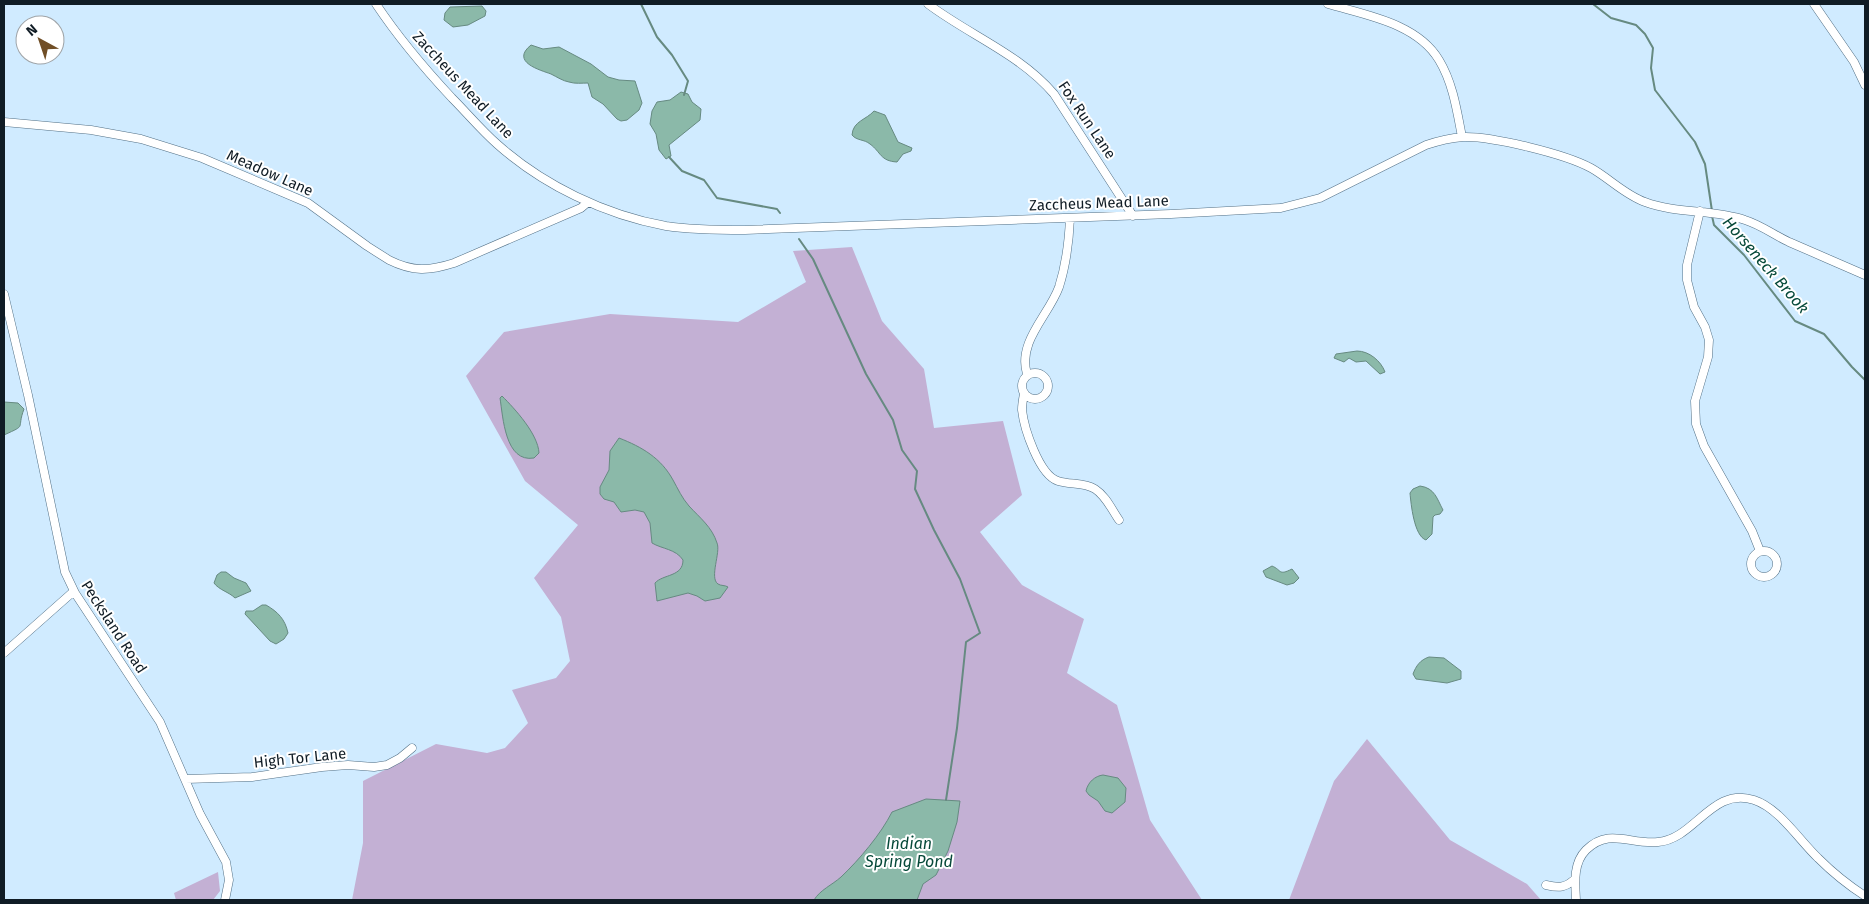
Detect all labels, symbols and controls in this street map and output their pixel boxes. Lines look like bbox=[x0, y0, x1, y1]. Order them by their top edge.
north arrow bbox=[15, 15, 65, 65]
text: N bbox=[23, 21, 41, 40]
street label: Zaccheus Mead Lane bbox=[409, 28, 517, 142]
street label: Fox Run Lane bbox=[1054, 78, 1120, 162]
street label: Meadow Lane bbox=[224, 146, 316, 200]
street label: Zaccheus Mead Lane bbox=[1029, 192, 1169, 214]
water label: Horseneck Brook bbox=[1719, 213, 1813, 317]
street label: Pecksland Road bbox=[77, 577, 151, 677]
street label: High Tor Lane bbox=[253, 744, 347, 772]
water label: Indian Spring Pond bbox=[864, 834, 953, 871]

